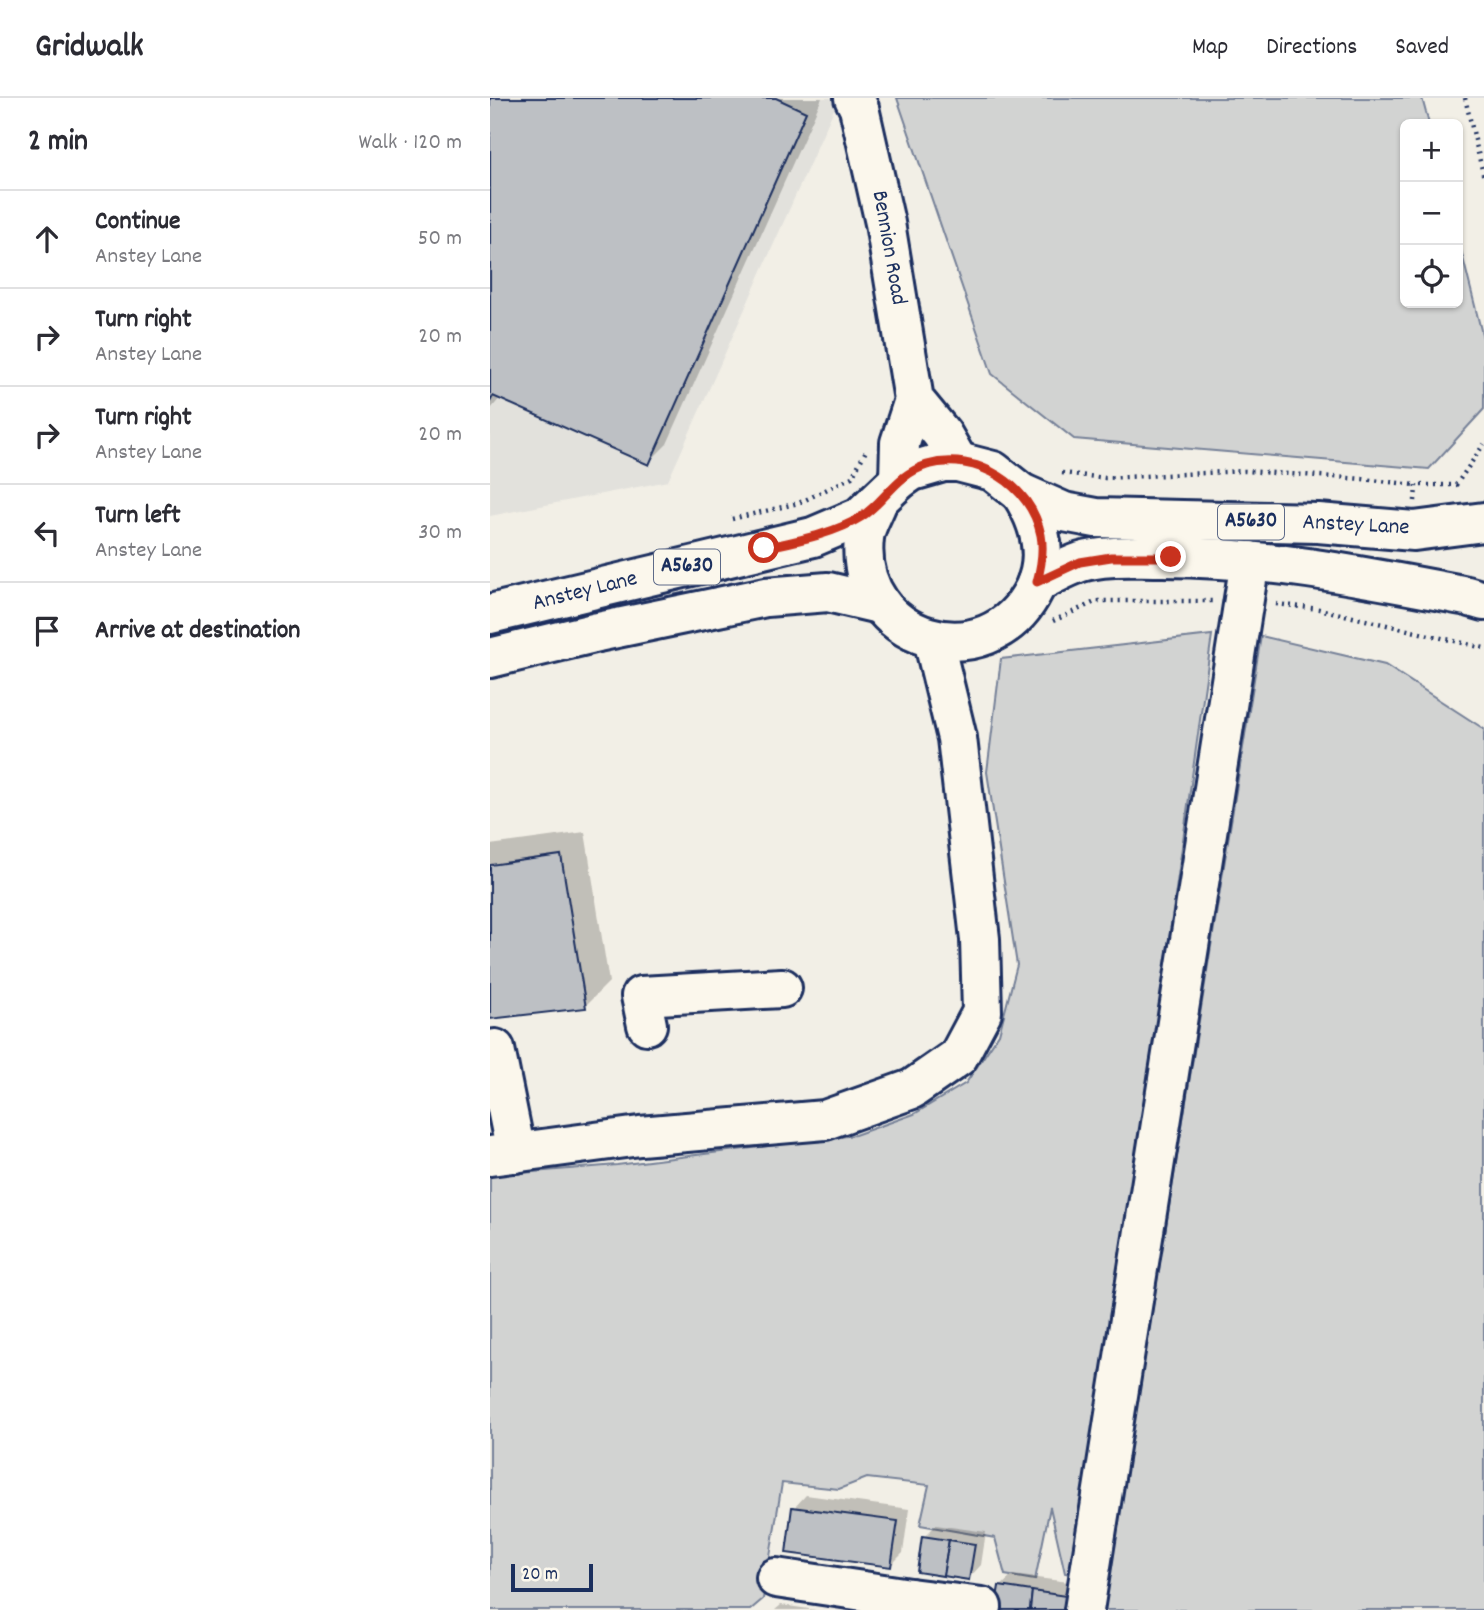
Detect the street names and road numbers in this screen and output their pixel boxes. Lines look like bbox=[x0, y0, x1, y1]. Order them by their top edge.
street label: Bennion Road bbox=[862, 188, 914, 308]
road number: A5630 bbox=[1218, 504, 1284, 540]
street label: Anstey Lane bbox=[1302, 507, 1410, 545]
road number: A5630 bbox=[654, 550, 720, 584]
street label: Anstey Lane bbox=[529, 563, 641, 621]

